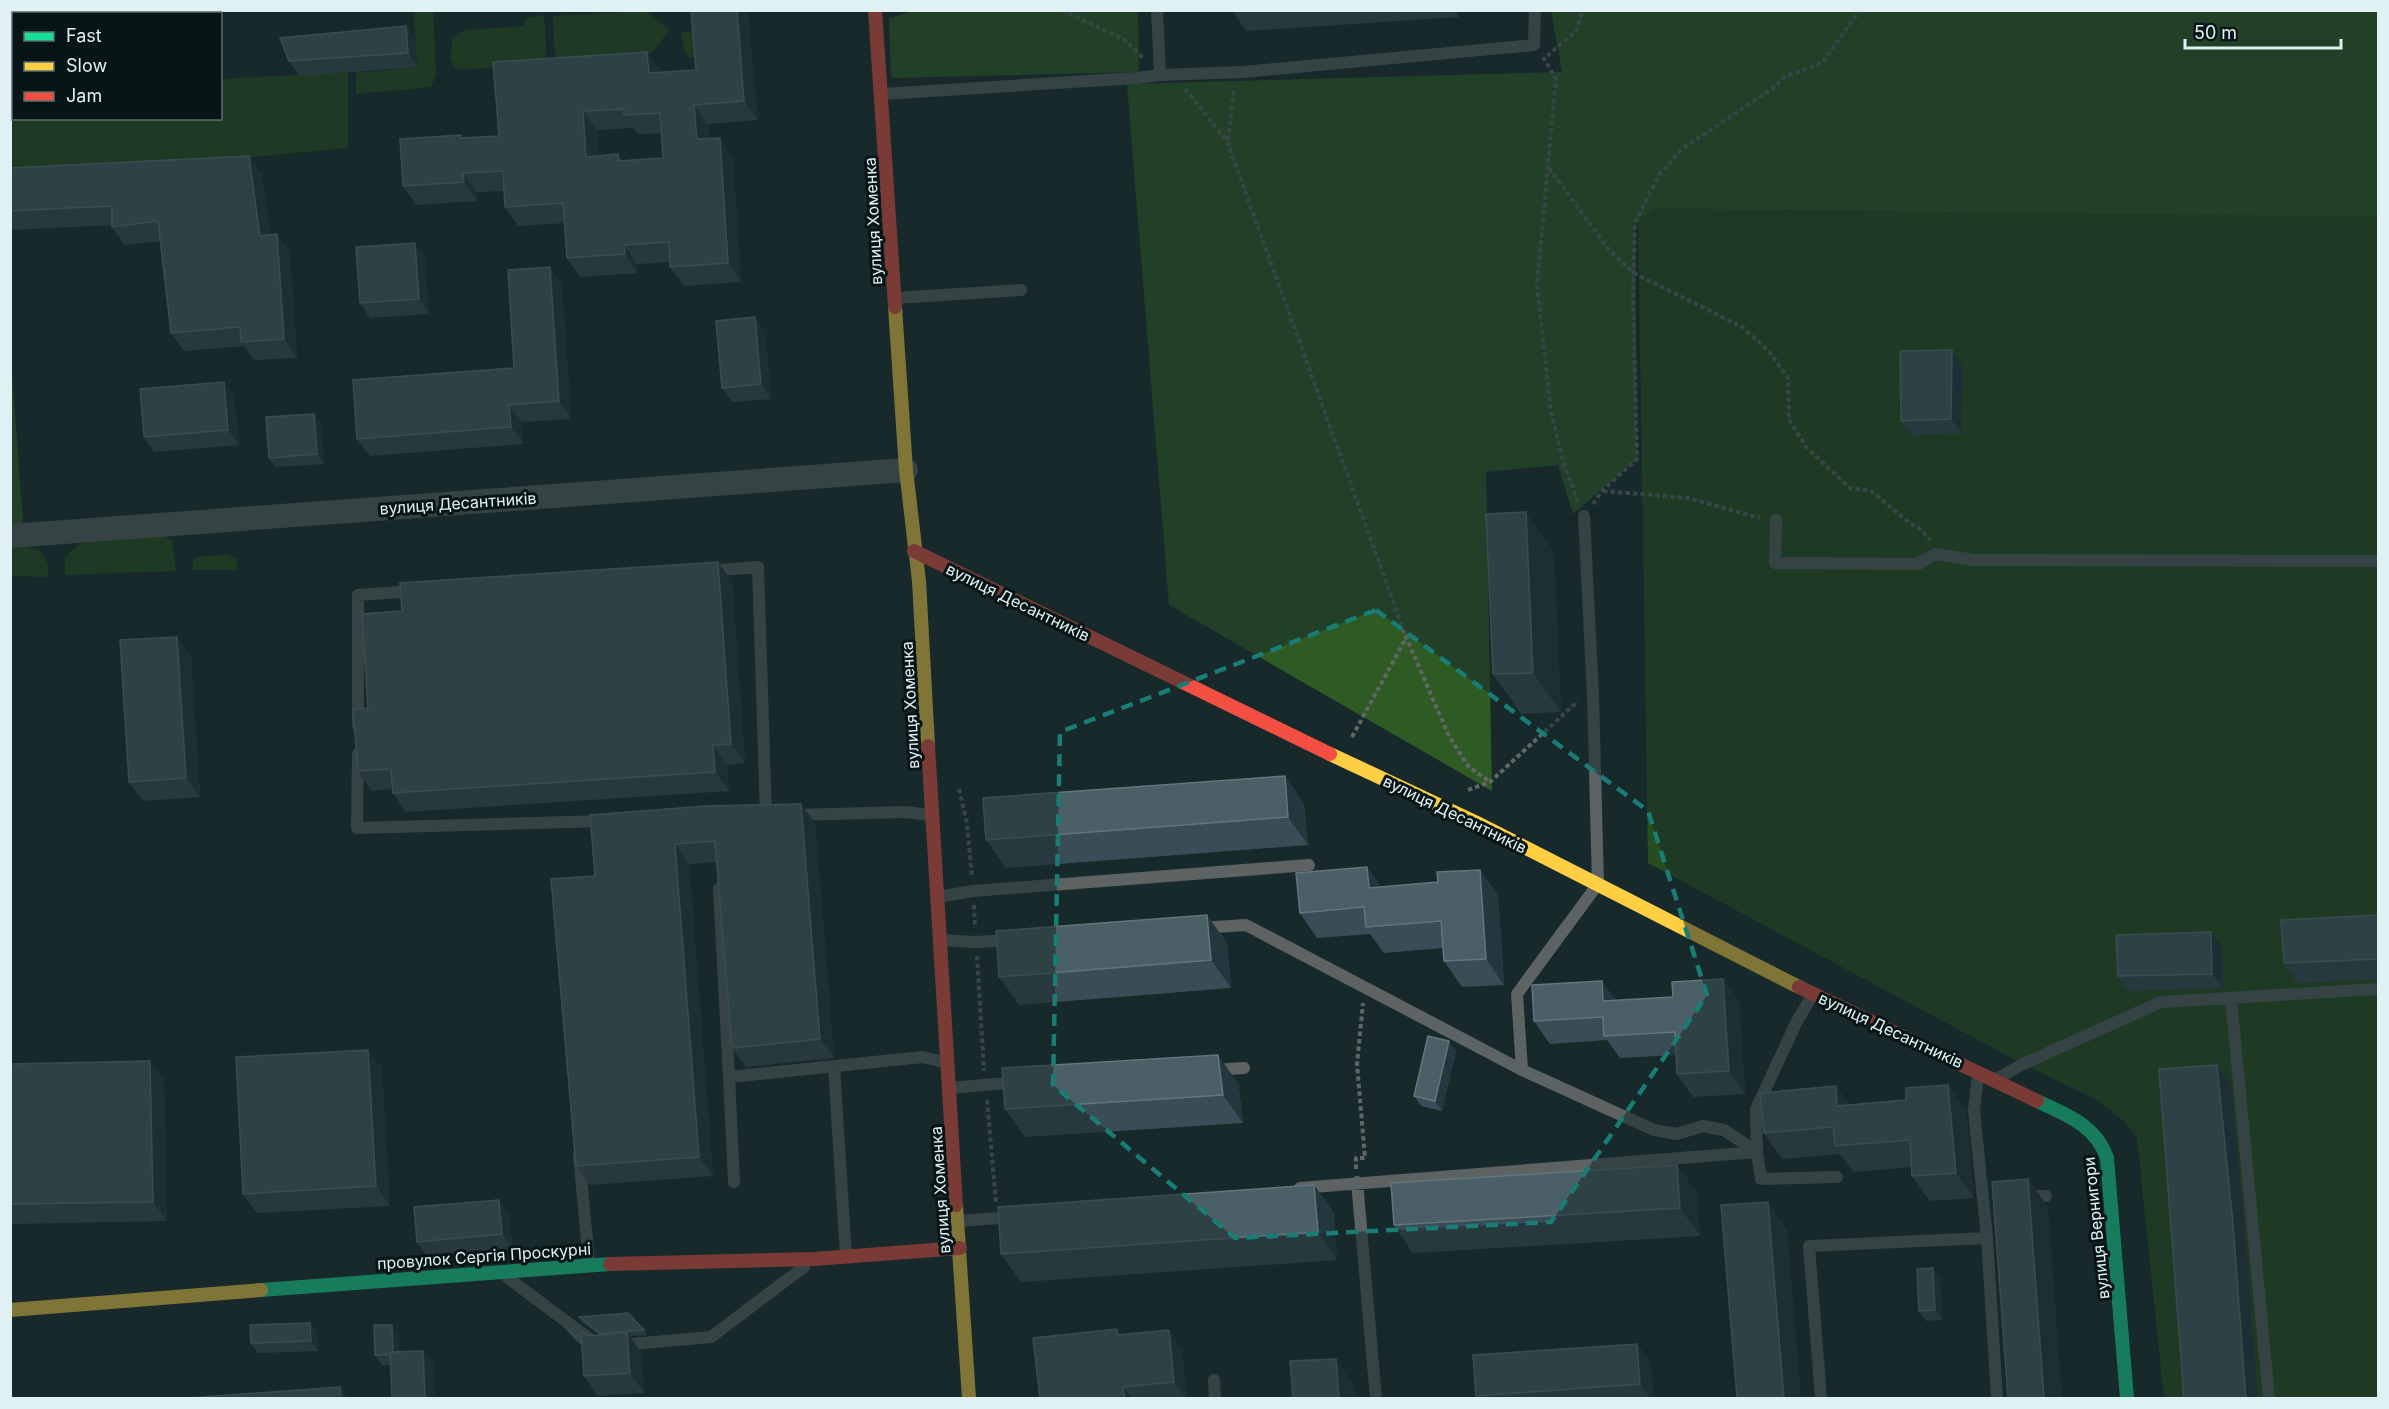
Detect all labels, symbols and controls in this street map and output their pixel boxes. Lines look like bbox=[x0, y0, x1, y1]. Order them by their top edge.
legend bbox=[12, 12, 222, 120]
scale bar bbox=[2185, 12, 2341, 50]
text: 50 m bbox=[2194, 22, 2237, 43]
text: Fast bbox=[66, 25, 102, 46]
text: Slow bbox=[66, 55, 107, 76]
text: Jam bbox=[66, 85, 102, 106]
street label: вулиця Хоменка bbox=[860, 157, 886, 285]
street label: вулиця Десантників bbox=[379, 488, 537, 518]
street label: вулиця Десантників bbox=[943, 559, 1093, 645]
street label: вулиця Хоменка bbox=[897, 641, 923, 769]
street label: вулиця Десантників bbox=[1380, 771, 1530, 857]
street label: вулиця Десантників bbox=[1816, 988, 1966, 1072]
street label: вулиця Хоменка bbox=[926, 1126, 954, 1254]
street label: вулиця Вернигори bbox=[2079, 1156, 2113, 1300]
street label: провулок Сергія Проскурні bbox=[376, 1239, 592, 1273]

